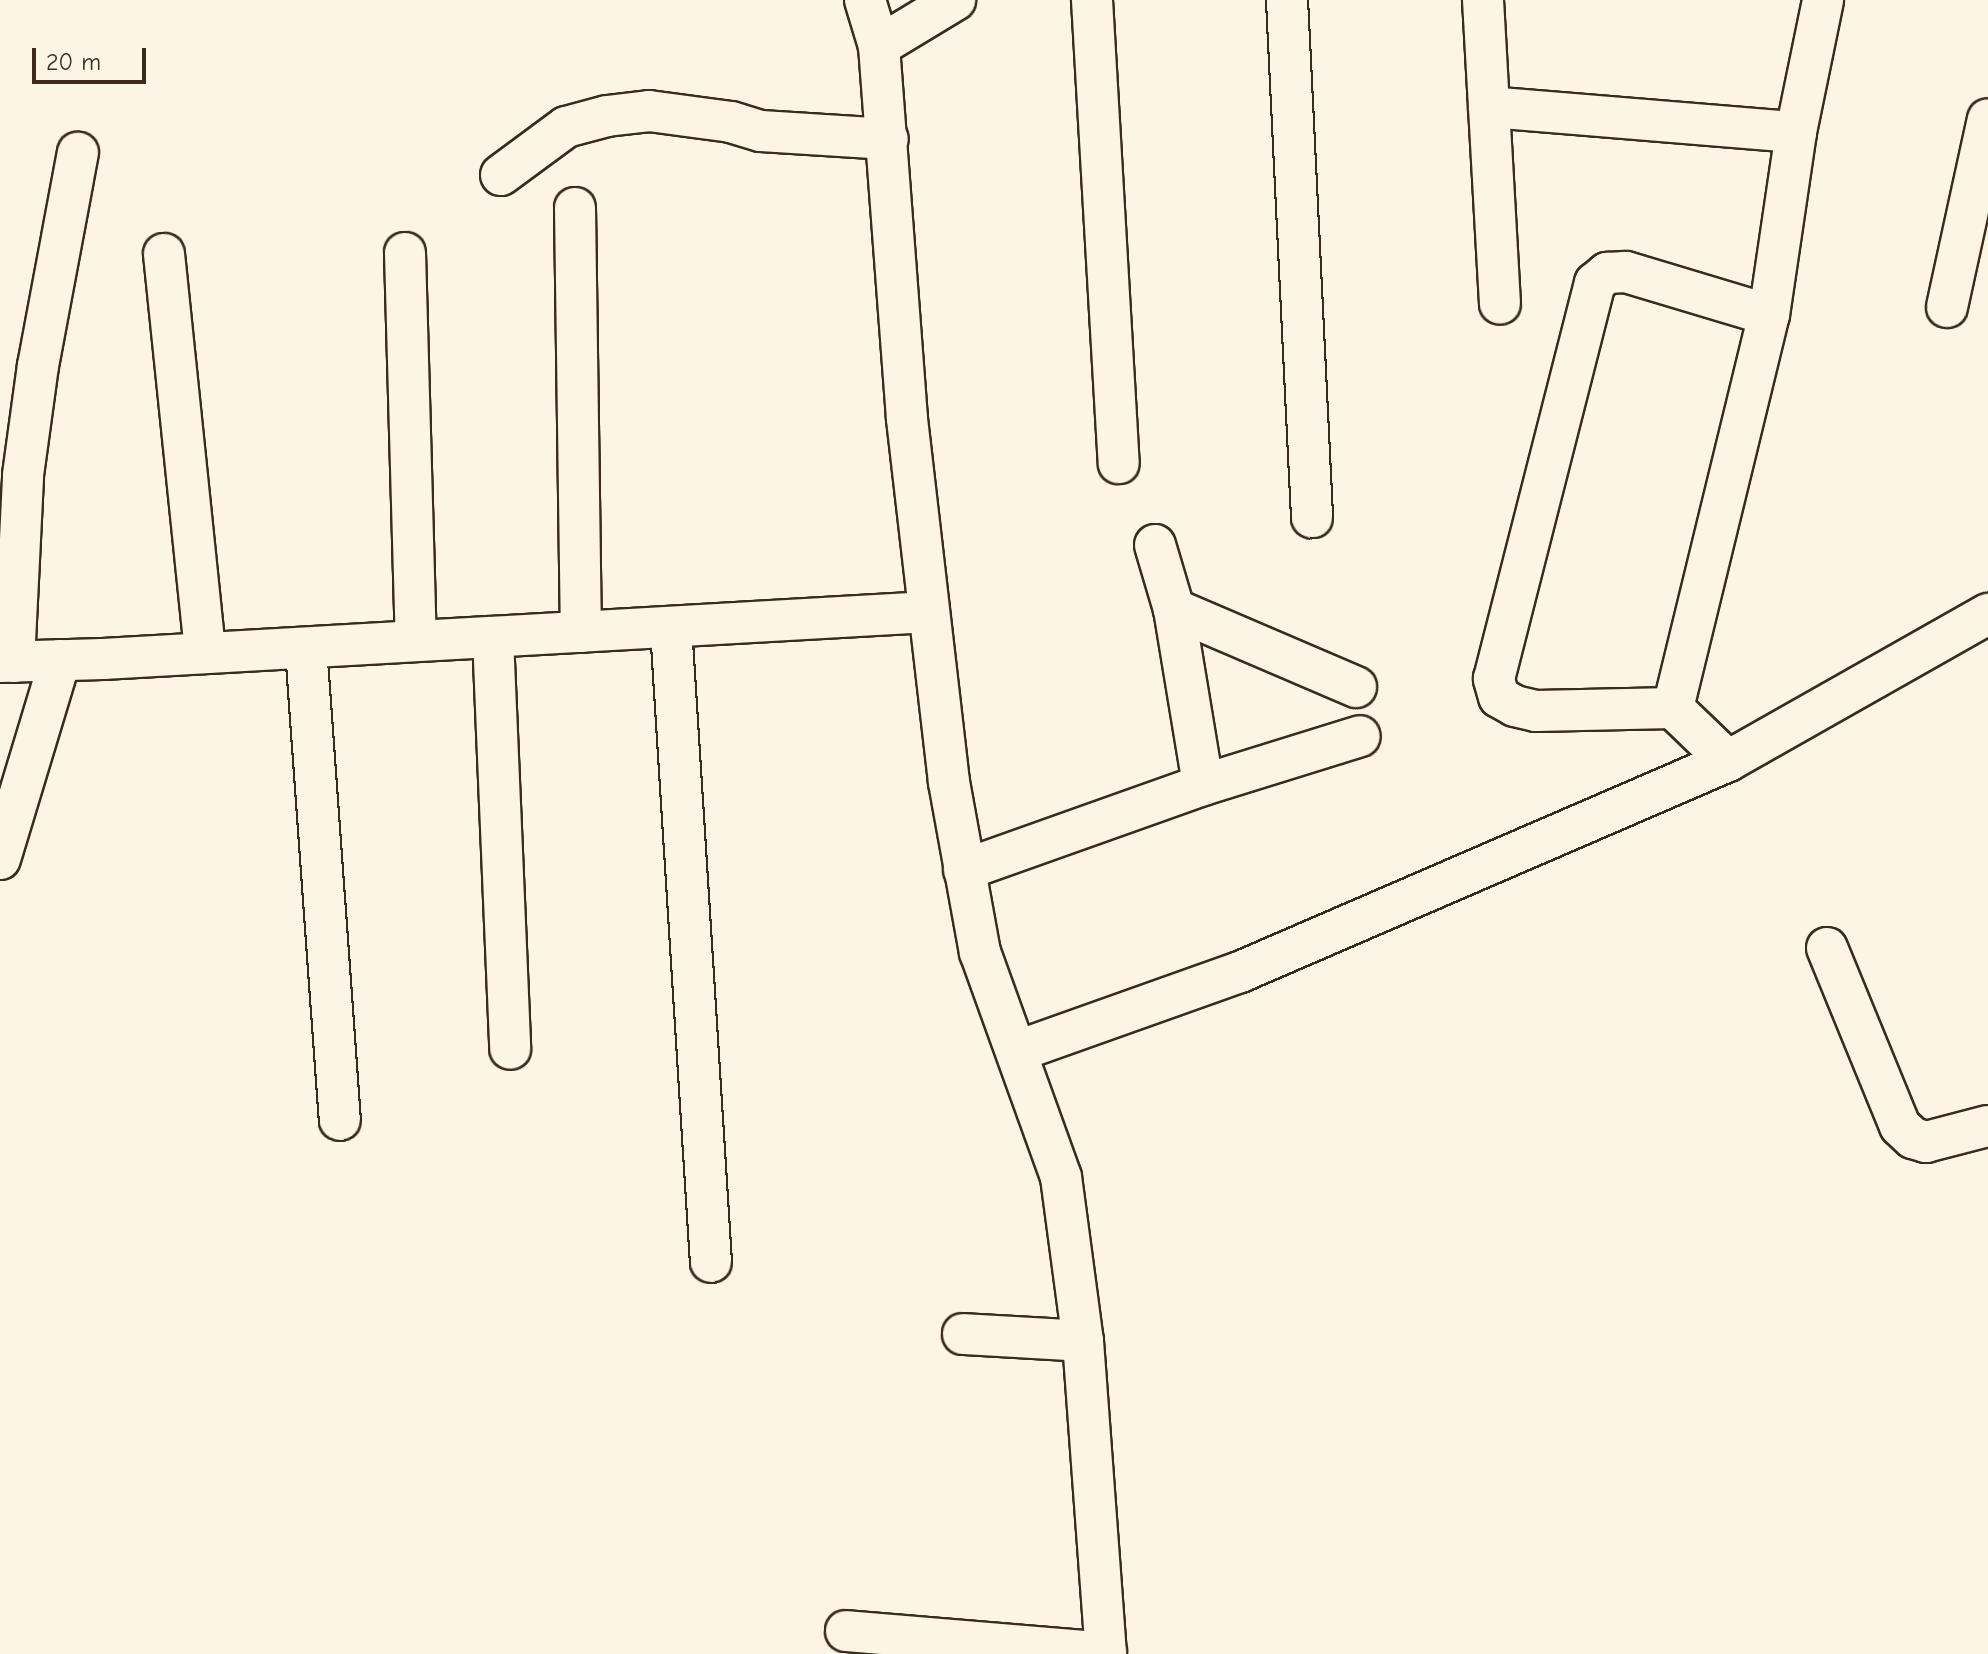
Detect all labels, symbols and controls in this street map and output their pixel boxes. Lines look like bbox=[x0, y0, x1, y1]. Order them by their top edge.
scale bar bbox=[36, 32, 150, 82]
text: 20 m bbox=[46, 48, 101, 76]

